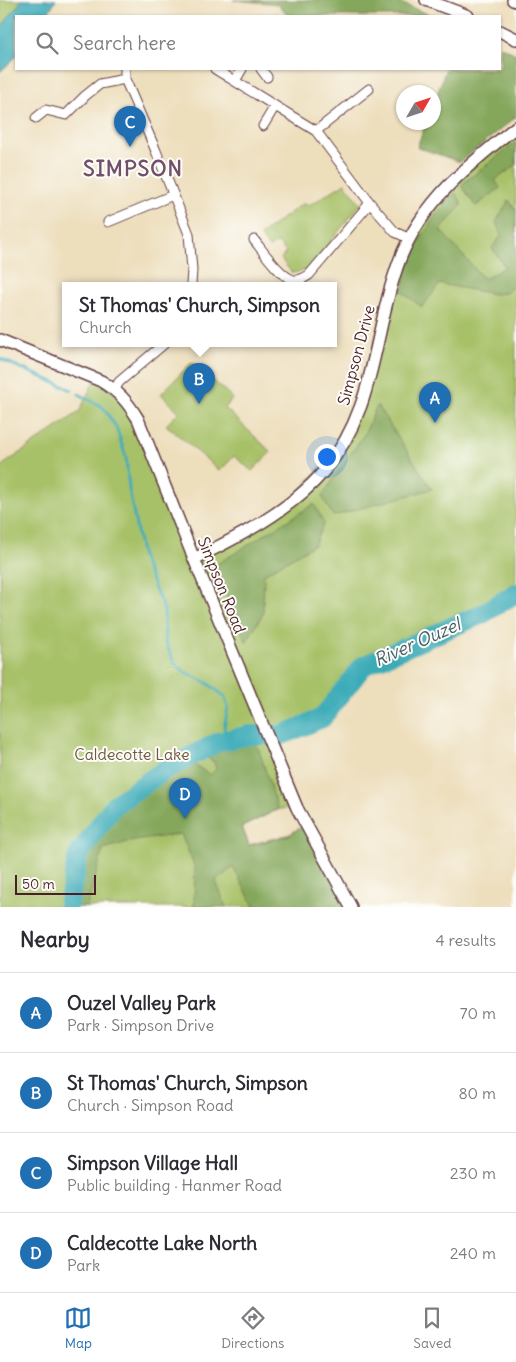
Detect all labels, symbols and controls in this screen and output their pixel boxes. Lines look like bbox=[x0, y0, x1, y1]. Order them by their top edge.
search box bbox=[15, 15, 501, 70]
icon: search bbox=[33, 29, 61, 57]
text: Search here bbox=[73, 31, 176, 55]
north arrow bbox=[396, 85, 441, 130]
pin: C bbox=[114, 106, 146, 147]
district label: SIMPSON bbox=[83, 155, 183, 182]
popup bbox=[62, 282, 337, 347]
text: St Thomas' Church, Simpson bbox=[79, 293, 320, 317]
street label: Simpson Drive bbox=[333, 303, 379, 407]
text: Church bbox=[79, 317, 132, 337]
pin: B bbox=[183, 363, 215, 404]
pin: A bbox=[419, 382, 451, 423]
your location bbox=[314, 444, 340, 470]
street label: Simpson Road bbox=[194, 534, 250, 636]
water label: River Ouzel bbox=[370, 612, 466, 671]
park label: Caldecotte Lake bbox=[74, 744, 190, 764]
pin: D bbox=[169, 778, 201, 819]
scale bar bbox=[15, 872, 96, 895]
text: 50 m bbox=[22, 875, 55, 893]
text: Nearby bbox=[20, 926, 90, 953]
text: 4 results bbox=[435, 930, 496, 950]
text: Ouzel Valley Park bbox=[67, 991, 216, 1015]
text: A bbox=[31, 1003, 41, 1023]
text: 70 m bbox=[460, 1003, 496, 1023]
text: Park · Simpson Drive bbox=[67, 1015, 214, 1035]
text: St Thomas' Church, Simpson bbox=[67, 1071, 308, 1095]
text: B bbox=[31, 1083, 41, 1103]
text: 80 m bbox=[458, 1083, 496, 1103]
text: Church · Simpson Road bbox=[67, 1095, 233, 1115]
text: Simpson Village Hall bbox=[67, 1151, 238, 1175]
text: C bbox=[31, 1163, 41, 1183]
text: 230 m bbox=[450, 1163, 496, 1183]
text: Public building · Hanmer Road bbox=[67, 1175, 282, 1195]
text: Caldecotte Lake North bbox=[67, 1231, 257, 1255]
text: D bbox=[30, 1243, 42, 1263]
text: 240 m bbox=[450, 1243, 496, 1263]
text: Park bbox=[67, 1255, 100, 1275]
tab: Map bbox=[64, 1304, 92, 1352]
tab: Directions bbox=[221, 1304, 284, 1352]
tab: Saved bbox=[413, 1304, 452, 1352]

